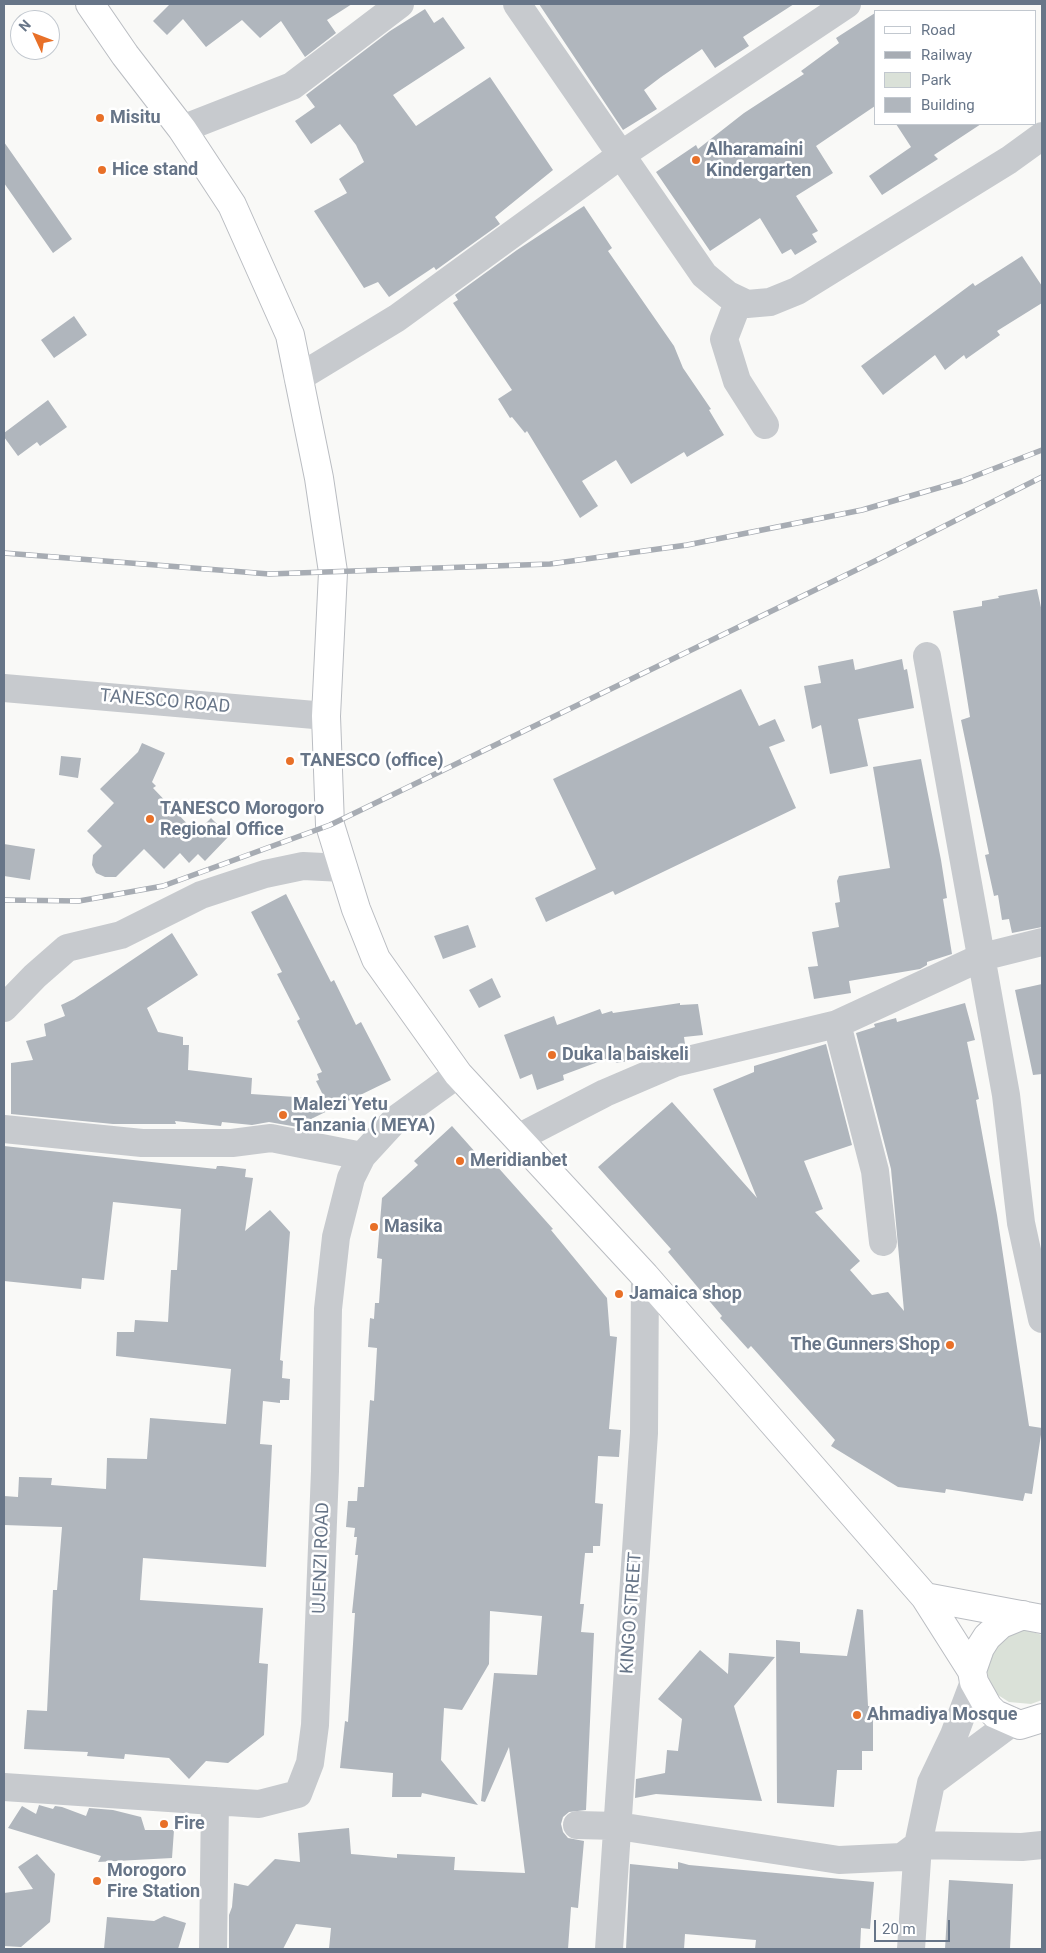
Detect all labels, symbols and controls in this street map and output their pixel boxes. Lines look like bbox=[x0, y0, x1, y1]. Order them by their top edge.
north arrow bbox=[10, 10, 60, 60]
legend bbox=[874, 10, 1036, 125]
text: N bbox=[16, 16, 34, 35]
text: Road bbox=[921, 21, 955, 39]
text: Railway bbox=[921, 46, 972, 64]
text: Park bbox=[921, 71, 951, 89]
text: Building bbox=[921, 96, 975, 114]
place label: Misitu bbox=[110, 107, 161, 129]
marker: Misitu bbox=[94, 112, 106, 124]
place label: Alharamaini Kindergarten bbox=[706, 139, 811, 182]
marker: Alharamaini Kindergarten bbox=[690, 154, 702, 166]
place label: Hice stand bbox=[112, 159, 198, 181]
marker: Hice stand bbox=[96, 164, 108, 176]
street label: TANESCO ROAD bbox=[99, 686, 231, 718]
place label: TANESCO (office) bbox=[300, 750, 443, 772]
marker: TANESCO (office) bbox=[284, 755, 296, 767]
place label: TANESCO Morogoro Regional Office bbox=[160, 798, 324, 841]
marker: TANESCO Morogoro Regional Office bbox=[144, 813, 156, 825]
place label: Duka la baiskeli bbox=[562, 1044, 689, 1066]
marker: Duka la baiskeli bbox=[546, 1049, 558, 1061]
place label: Malezi Yetu Tanzania ( MEYA) bbox=[293, 1094, 435, 1136]
marker: Malezi Yetu Tanzania ( MEYA) bbox=[277, 1109, 289, 1121]
place label: Meridianbet bbox=[470, 1150, 567, 1172]
marker: Meridianbet bbox=[454, 1155, 466, 1167]
place label: Masika bbox=[384, 1216, 443, 1238]
marker: Masika bbox=[368, 1221, 380, 1233]
place label: Jamaica shop bbox=[629, 1283, 742, 1305]
marker: Jamaica shop bbox=[613, 1288, 625, 1300]
place label: The Gunners Shop bbox=[791, 1334, 940, 1356]
marker: The Gunners Shop bbox=[944, 1339, 956, 1351]
street label: UJENZI ROAD bbox=[309, 1502, 335, 1614]
street label: KINGO STREET bbox=[617, 1551, 647, 1675]
place label: Ahmadiya Mosque bbox=[867, 1704, 1017, 1726]
marker: Ahmadiya Mosque bbox=[851, 1709, 863, 1721]
place label: Fire bbox=[174, 1813, 205, 1835]
marker: Fire bbox=[158, 1818, 170, 1830]
place label: Morogoro Fire Station bbox=[107, 1860, 200, 1902]
marker: Morogoro Fire Station bbox=[91, 1875, 103, 1887]
scale bar bbox=[876, 1910, 952, 1942]
text: 20 m bbox=[882, 1920, 916, 1938]

